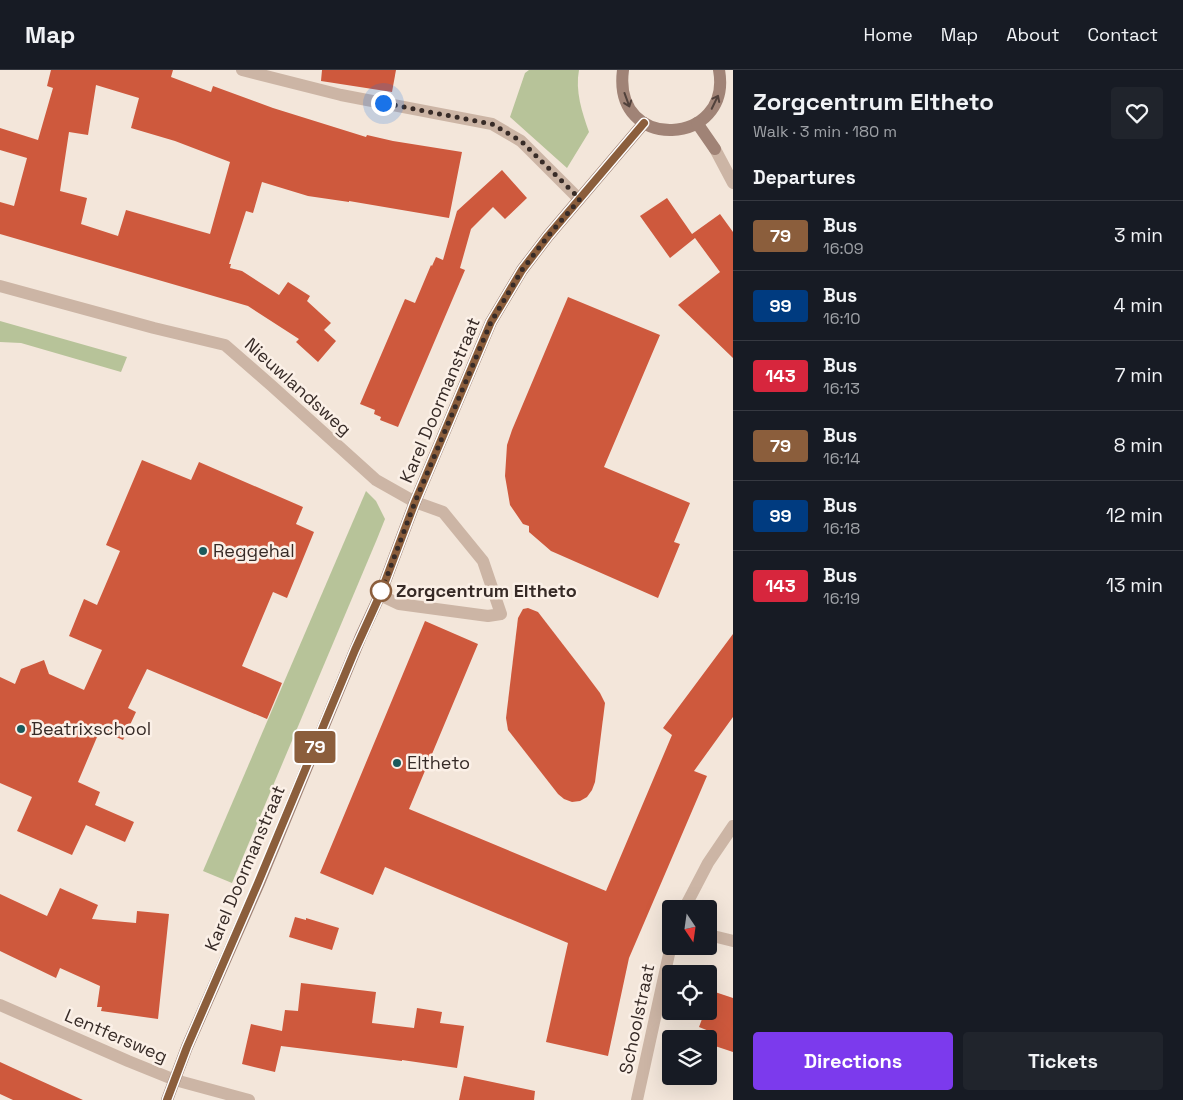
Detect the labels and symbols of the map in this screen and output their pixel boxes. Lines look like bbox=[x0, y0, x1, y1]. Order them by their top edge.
your location bbox=[371, 91, 396, 116]
one-way arrow bbox=[623, 91, 632, 107]
one-way arrow bbox=[710, 94, 720, 109]
street label: Karel Doormanstraat bbox=[394, 313, 485, 486]
street label: Nieuwlandsweg bbox=[240, 333, 356, 441]
place label: Reggehal bbox=[213, 539, 295, 562]
marker: Reggehal bbox=[197, 545, 209, 557]
place label: Zorgcentrum Eltheto bbox=[396, 579, 577, 602]
marker: Zorgcentrum Eltheto bbox=[370, 580, 392, 602]
place label: Beatrixschool bbox=[31, 717, 151, 740]
marker: Beatrixschool bbox=[15, 723, 27, 735]
line badge: 79 bbox=[292, 731, 338, 763]
place label: Eltheto bbox=[407, 751, 470, 774]
marker: Eltheto bbox=[391, 757, 403, 769]
street label: Karel Doormanstraat bbox=[199, 781, 290, 954]
north arrow bbox=[662, 900, 718, 955]
street label: Schoolstraat bbox=[614, 962, 659, 1076]
street label: Lentfersweg bbox=[61, 1004, 171, 1068]

